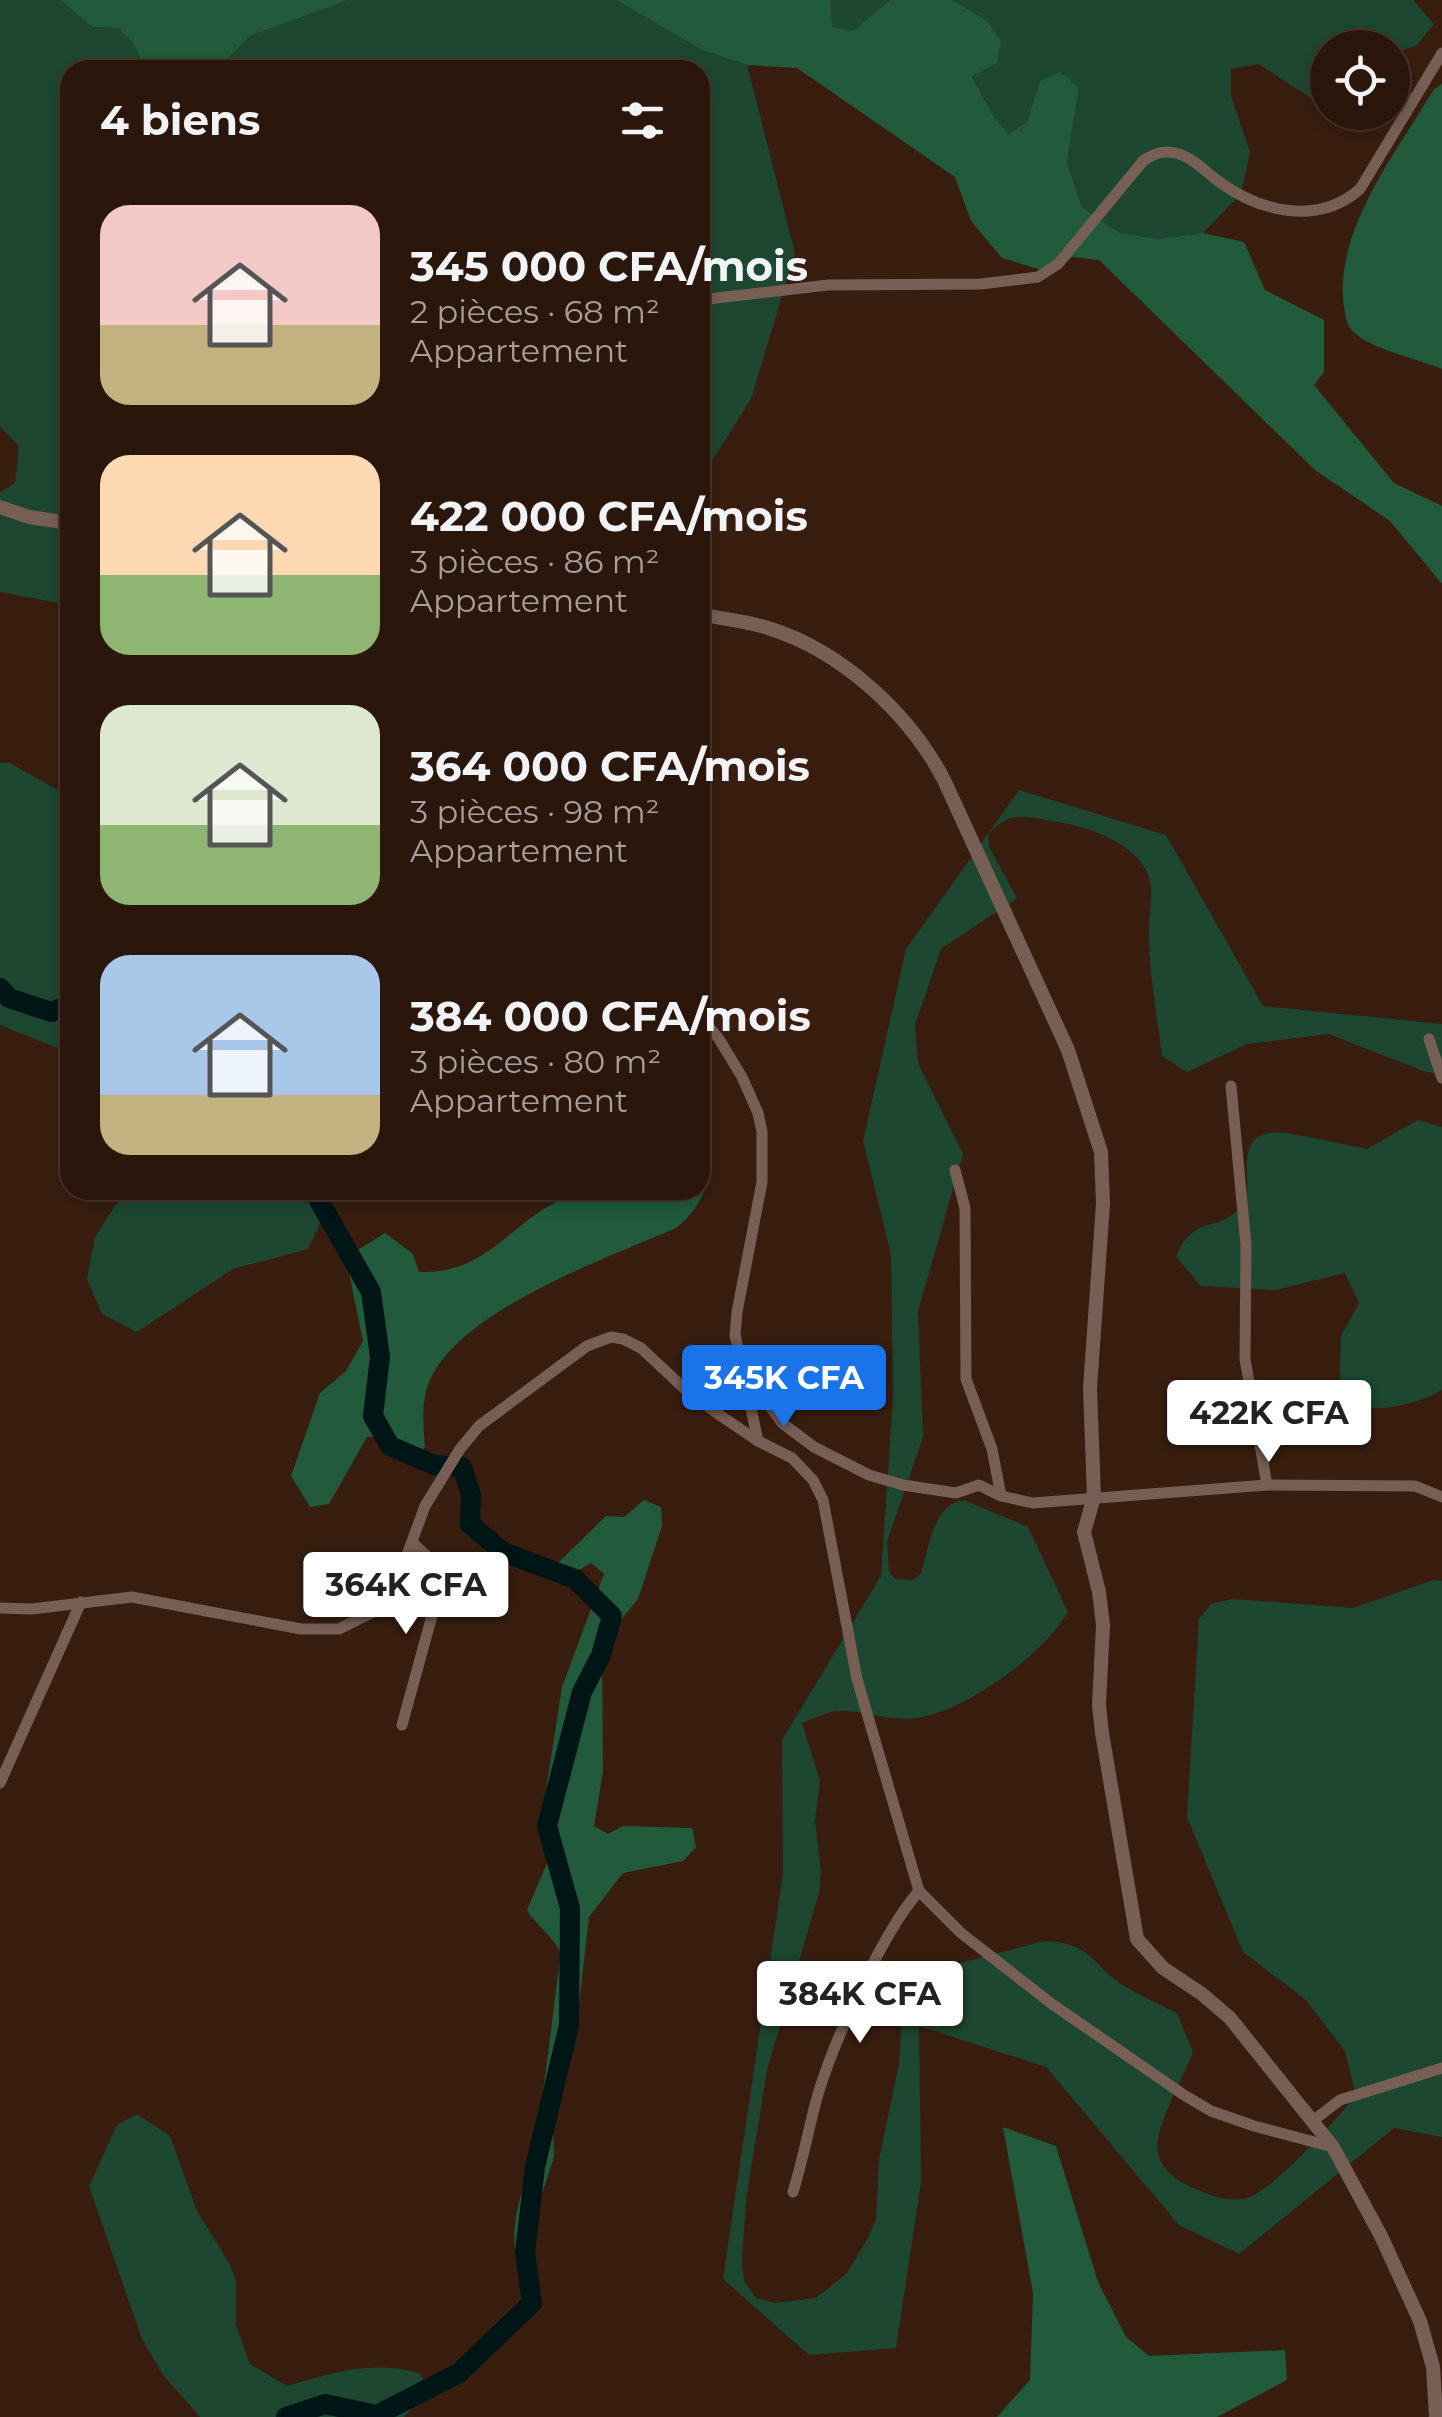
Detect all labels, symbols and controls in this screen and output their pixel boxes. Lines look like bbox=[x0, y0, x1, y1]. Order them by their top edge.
map controls bbox=[1310, 30, 1410, 130]
button: locate bbox=[1310, 30, 1410, 130]
icon: filters bbox=[615, 93, 670, 148]
text: 4 biens bbox=[100, 94, 260, 146]
text: 345 000 CFA/mois bbox=[410, 240, 808, 292]
icon: home bbox=[180, 245, 300, 365]
text: 2 pièces · 68 m² bbox=[410, 292, 660, 331]
text: Appartement bbox=[410, 331, 628, 370]
text: 422 000 CFA/mois bbox=[410, 490, 808, 542]
icon: home bbox=[180, 495, 300, 615]
text: 3 pièces · 86 m² bbox=[410, 542, 660, 581]
text: Appartement bbox=[410, 581, 628, 620]
text: 364 000 CFA/mois bbox=[410, 740, 810, 792]
icon: home bbox=[180, 745, 300, 865]
text: 3 pièces · 98 m² bbox=[410, 792, 660, 831]
text: Appartement bbox=[410, 831, 628, 870]
text: 384 000 CFA/mois bbox=[410, 990, 811, 1042]
icon: home bbox=[180, 995, 300, 1115]
text: 3 pièces · 80 m² bbox=[410, 1042, 661, 1081]
text: Appartement bbox=[410, 1081, 628, 1120]
pin: 345K CFA bbox=[681, 1345, 887, 1430]
text: 345K CFA bbox=[704, 1358, 864, 1397]
pin: 422K CFA bbox=[1166, 1380, 1372, 1465]
text: 422K CFA bbox=[1189, 1393, 1349, 1432]
pin: 364K CFA bbox=[303, 1552, 509, 1637]
text: 364K CFA bbox=[325, 1565, 487, 1604]
pin: 384K CFA bbox=[757, 1961, 963, 2046]
text: 384K CFA bbox=[779, 1974, 941, 2013]

